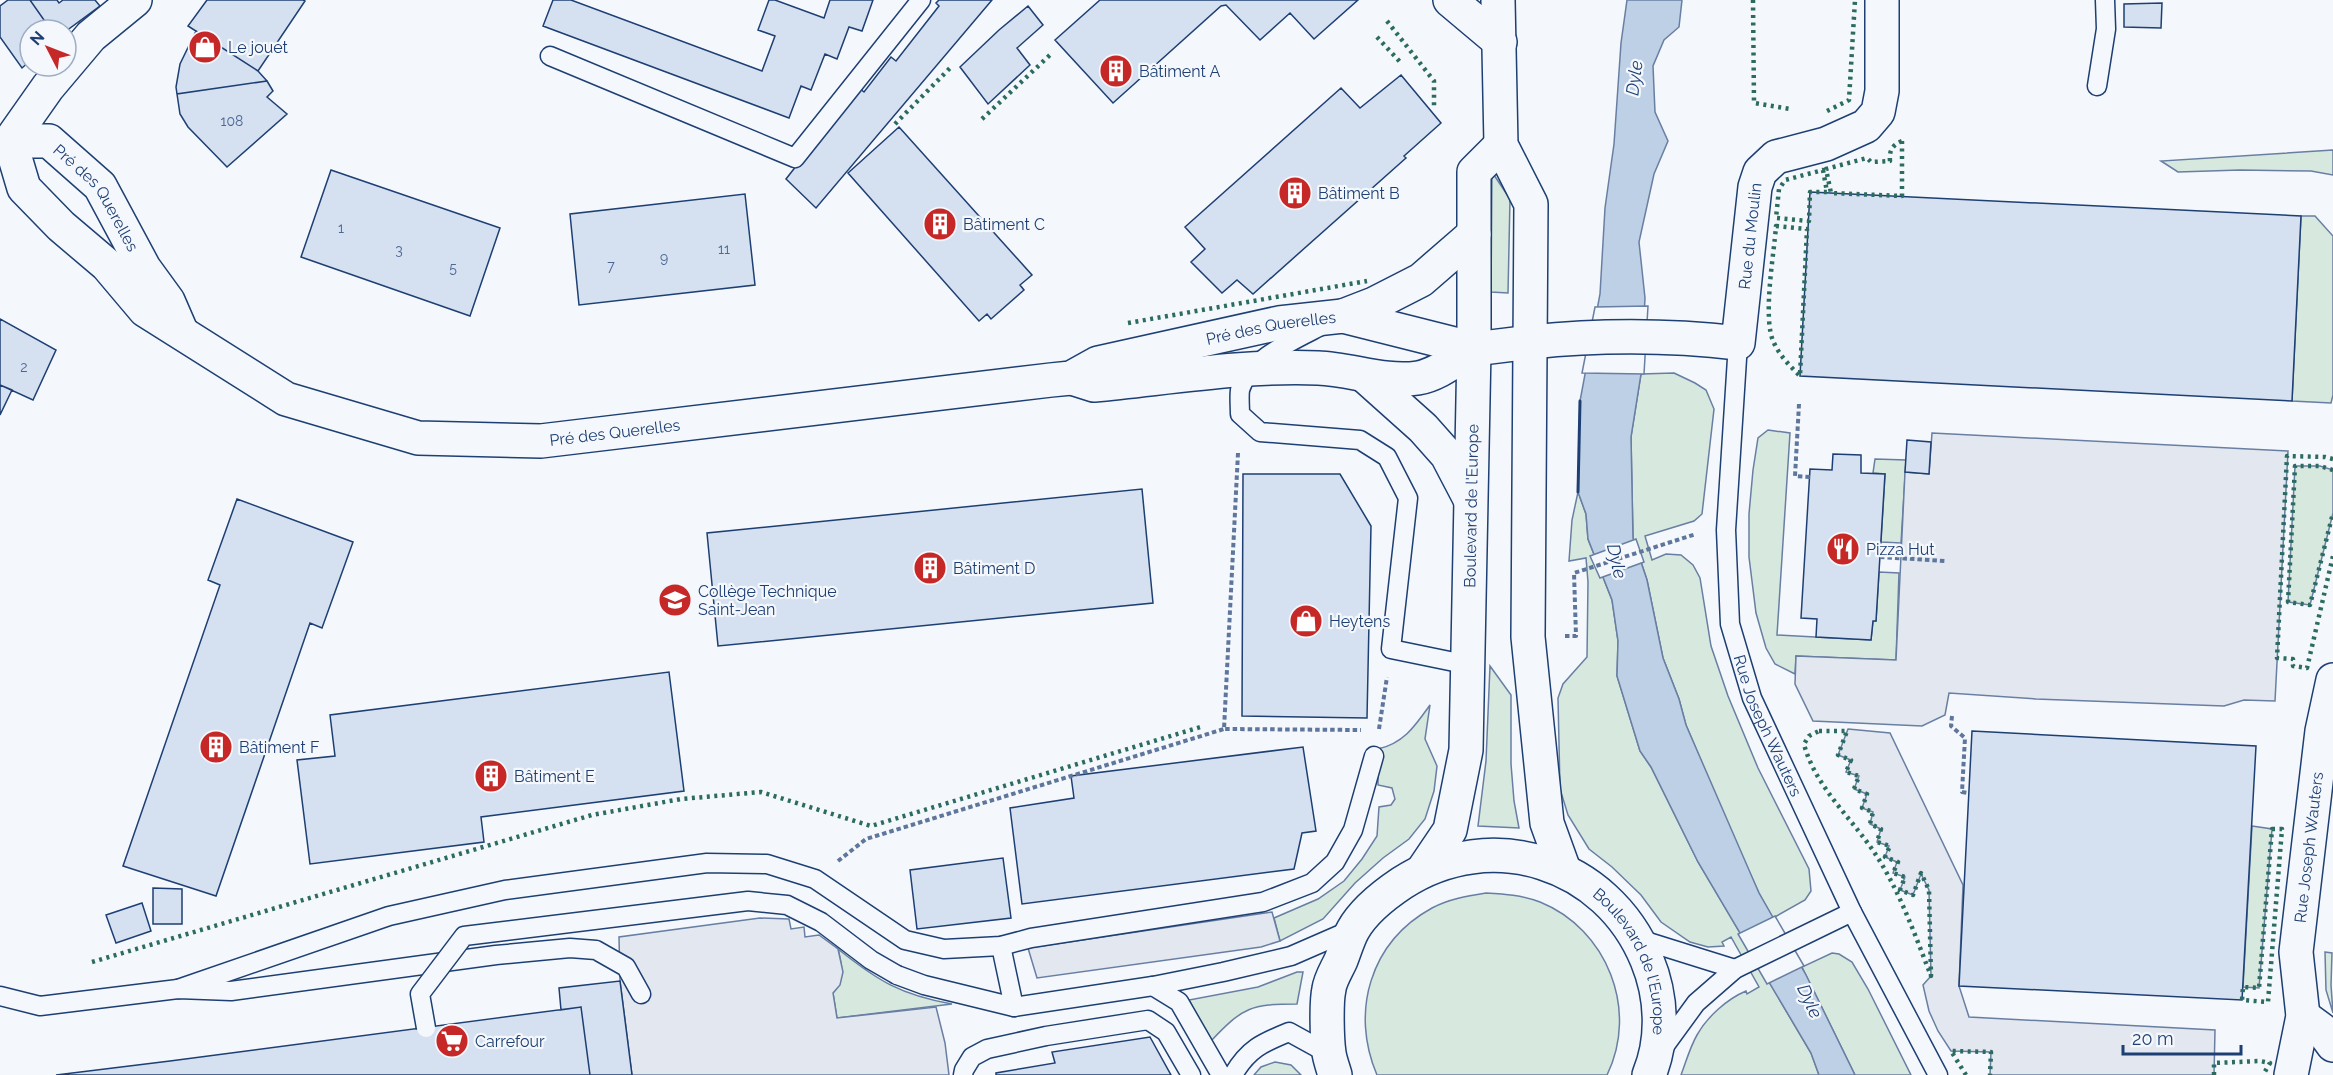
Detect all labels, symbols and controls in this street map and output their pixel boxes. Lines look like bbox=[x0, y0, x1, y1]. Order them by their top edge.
north arrow bbox=[18, 18, 78, 78]
text: N bbox=[26, 27, 48, 49]
shop icon: Le jouet bbox=[187, 29, 223, 65]
place label: Le jouet bbox=[228, 38, 289, 57]
building icon: Bâtiment A bbox=[1098, 53, 1134, 89]
water label: Dyle bbox=[1621, 59, 1647, 97]
place label: Bâtiment A bbox=[1139, 62, 1220, 81]
house number: 108 bbox=[221, 113, 243, 129]
street label: Pré des Querelles bbox=[50, 140, 143, 255]
building icon: Bâtiment B bbox=[1277, 175, 1313, 211]
street label: Rue du Moulin bbox=[1734, 182, 1765, 290]
place label: Bâtiment B bbox=[1318, 184, 1400, 203]
building icon: Bâtiment C bbox=[922, 206, 958, 242]
place label: Bâtiment C bbox=[963, 215, 1045, 234]
house number: 1 bbox=[338, 220, 344, 236]
house number: 11 bbox=[718, 241, 730, 257]
house number: 3 bbox=[395, 242, 403, 258]
house number: 9 bbox=[660, 250, 668, 266]
house number: 7 bbox=[607, 258, 615, 274]
house number: 5 bbox=[449, 260, 457, 276]
street label: Pré des Querelles bbox=[1204, 307, 1337, 348]
house number: 2 bbox=[20, 359, 28, 375]
street label: Pré des Querelles bbox=[548, 415, 681, 449]
street label: Boulevard de l'Europe bbox=[1460, 424, 1482, 588]
restaurant icon: Pizza Hut bbox=[1825, 531, 1861, 567]
place label: Pizza Hut bbox=[1866, 540, 1935, 559]
water label: Dyle bbox=[1603, 541, 1631, 581]
building icon: Bâtiment D bbox=[912, 550, 948, 586]
place label: Bâtiment D bbox=[953, 559, 1035, 578]
school or university icon: Collège Technique Saint-Jean bbox=[657, 582, 693, 618]
place label: Collège Technique Saint-Jean bbox=[698, 582, 837, 619]
shop icon: Heytens bbox=[1288, 603, 1324, 639]
place label: Heytens bbox=[1329, 612, 1390, 631]
street label: Rue Joseph Wauters bbox=[1730, 652, 1806, 800]
building icon: Bâtiment F bbox=[198, 729, 234, 765]
place label: Bâtiment F bbox=[239, 738, 319, 757]
building icon: Bâtiment E bbox=[473, 758, 509, 794]
place label: Bâtiment E bbox=[514, 767, 595, 786]
street label: Rue Joseph Wauters bbox=[2290, 770, 2327, 924]
street label: Boulevard de l'Europe bbox=[1589, 884, 1669, 1036]
water label: Dyle bbox=[1793, 981, 1827, 1022]
scale bar bbox=[2123, 1018, 2242, 1056]
supermarket icon: Carrefour bbox=[434, 1023, 470, 1059]
text: 20 m bbox=[2132, 1028, 2174, 1049]
place label: Carrefour bbox=[475, 1032, 545, 1051]

